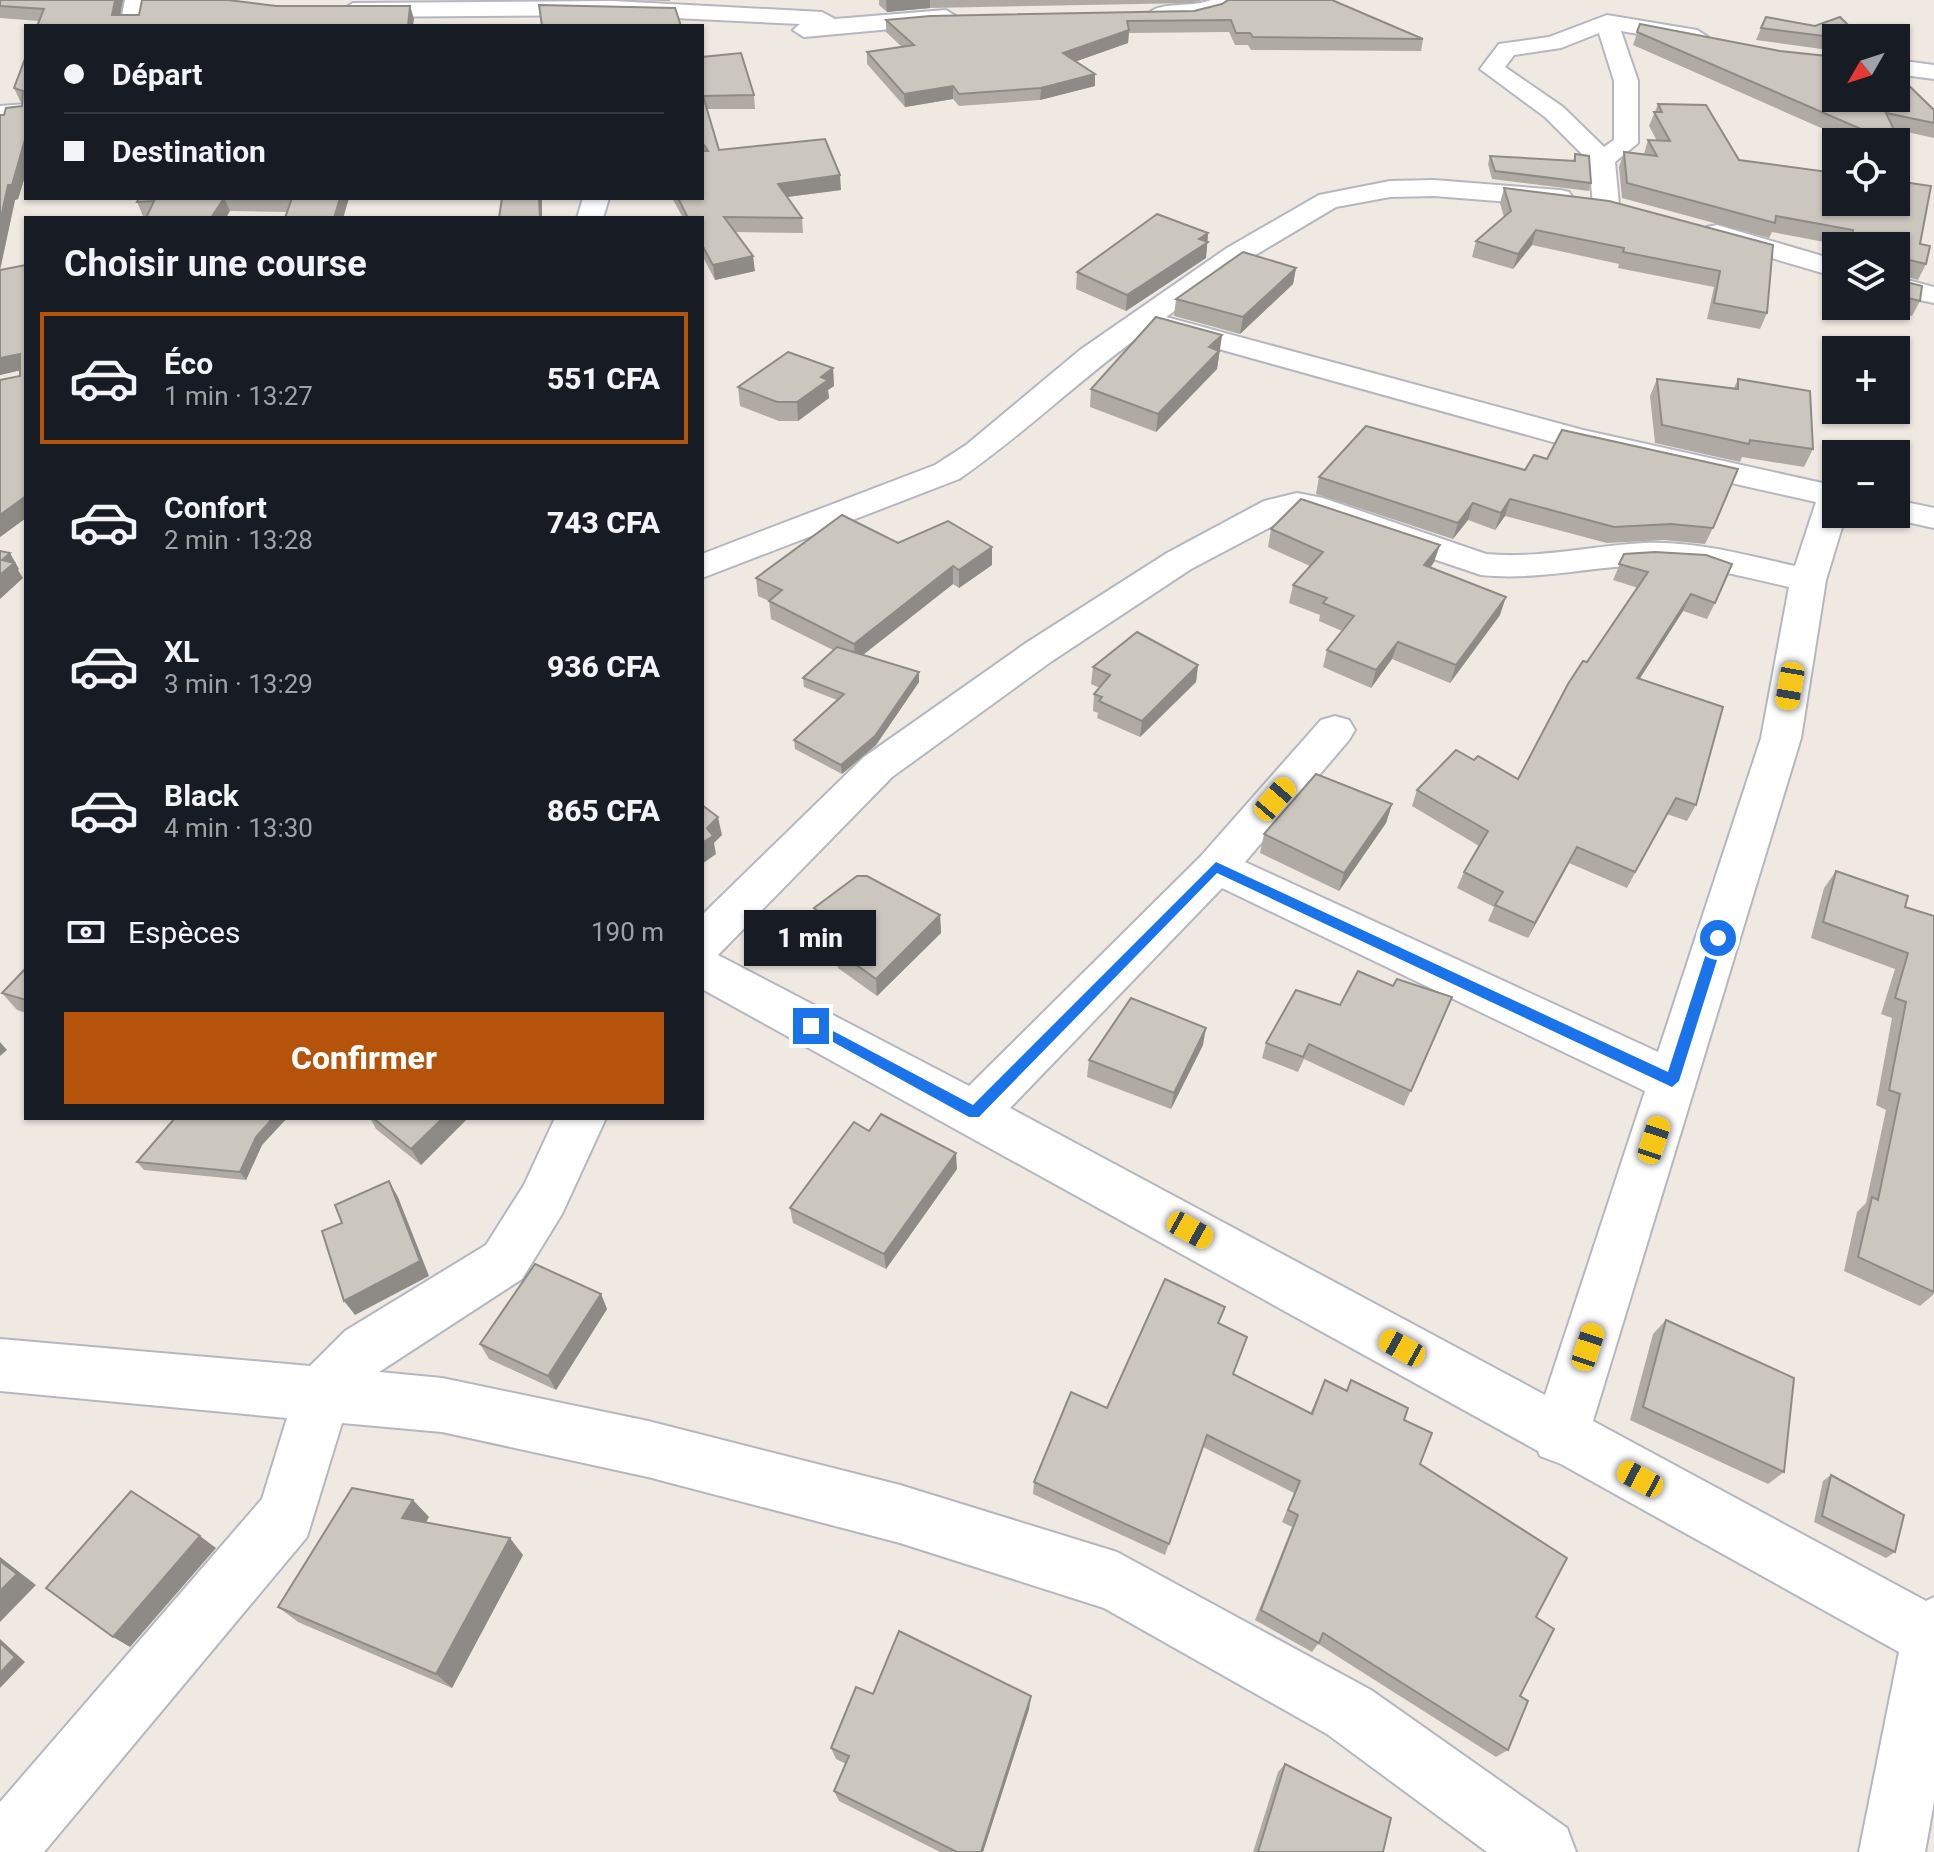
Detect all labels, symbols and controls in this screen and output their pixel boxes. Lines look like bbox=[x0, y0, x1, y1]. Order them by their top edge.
north arrow bbox=[1822, 24, 1910, 112]
map controls bbox=[1822, 24, 1910, 528]
text: Départ bbox=[112, 57, 203, 92]
button: locate bbox=[1822, 128, 1910, 216]
text: Destination bbox=[112, 134, 266, 169]
button: layers bbox=[1822, 232, 1910, 320]
text: Choisir une course bbox=[64, 243, 367, 285]
button: + bbox=[1822, 336, 1910, 424]
icon: car bbox=[68, 342, 140, 414]
text: Éco bbox=[164, 346, 213, 381]
text: 551 CFA bbox=[547, 361, 660, 396]
text: 1 min · 13:27 bbox=[164, 381, 313, 411]
button: − bbox=[1822, 440, 1910, 528]
icon: car bbox=[68, 486, 140, 558]
text: Confort bbox=[164, 490, 267, 525]
text: 743 CFA bbox=[547, 505, 660, 540]
text: 2 min · 13:28 bbox=[164, 525, 313, 555]
icon: car bbox=[68, 630, 140, 702]
text: XL bbox=[164, 634, 199, 669]
text: 936 CFA bbox=[547, 649, 660, 684]
car bbox=[1774, 660, 1806, 712]
text: 3 min · 13:29 bbox=[164, 669, 313, 699]
car bbox=[1250, 773, 1300, 825]
icon: car bbox=[68, 774, 140, 846]
text: Black bbox=[164, 778, 239, 813]
text: 865 CFA bbox=[547, 793, 660, 828]
text: 4 min · 13:30 bbox=[164, 813, 313, 843]
icon: cash bbox=[64, 910, 108, 954]
callout: 1 min bbox=[745, 910, 877, 966]
text: Espèces bbox=[128, 915, 240, 950]
text: 190 m bbox=[591, 917, 664, 947]
route start bbox=[1700, 920, 1736, 956]
text: 1 min bbox=[777, 923, 843, 953]
route end bbox=[793, 1008, 829, 1044]
button: Confirmer bbox=[64, 1012, 664, 1104]
car bbox=[1635, 1113, 1673, 1167]
car bbox=[1163, 1208, 1217, 1252]
car bbox=[1569, 1320, 1607, 1374]
car bbox=[1375, 1326, 1429, 1370]
car bbox=[1613, 1457, 1667, 1501]

